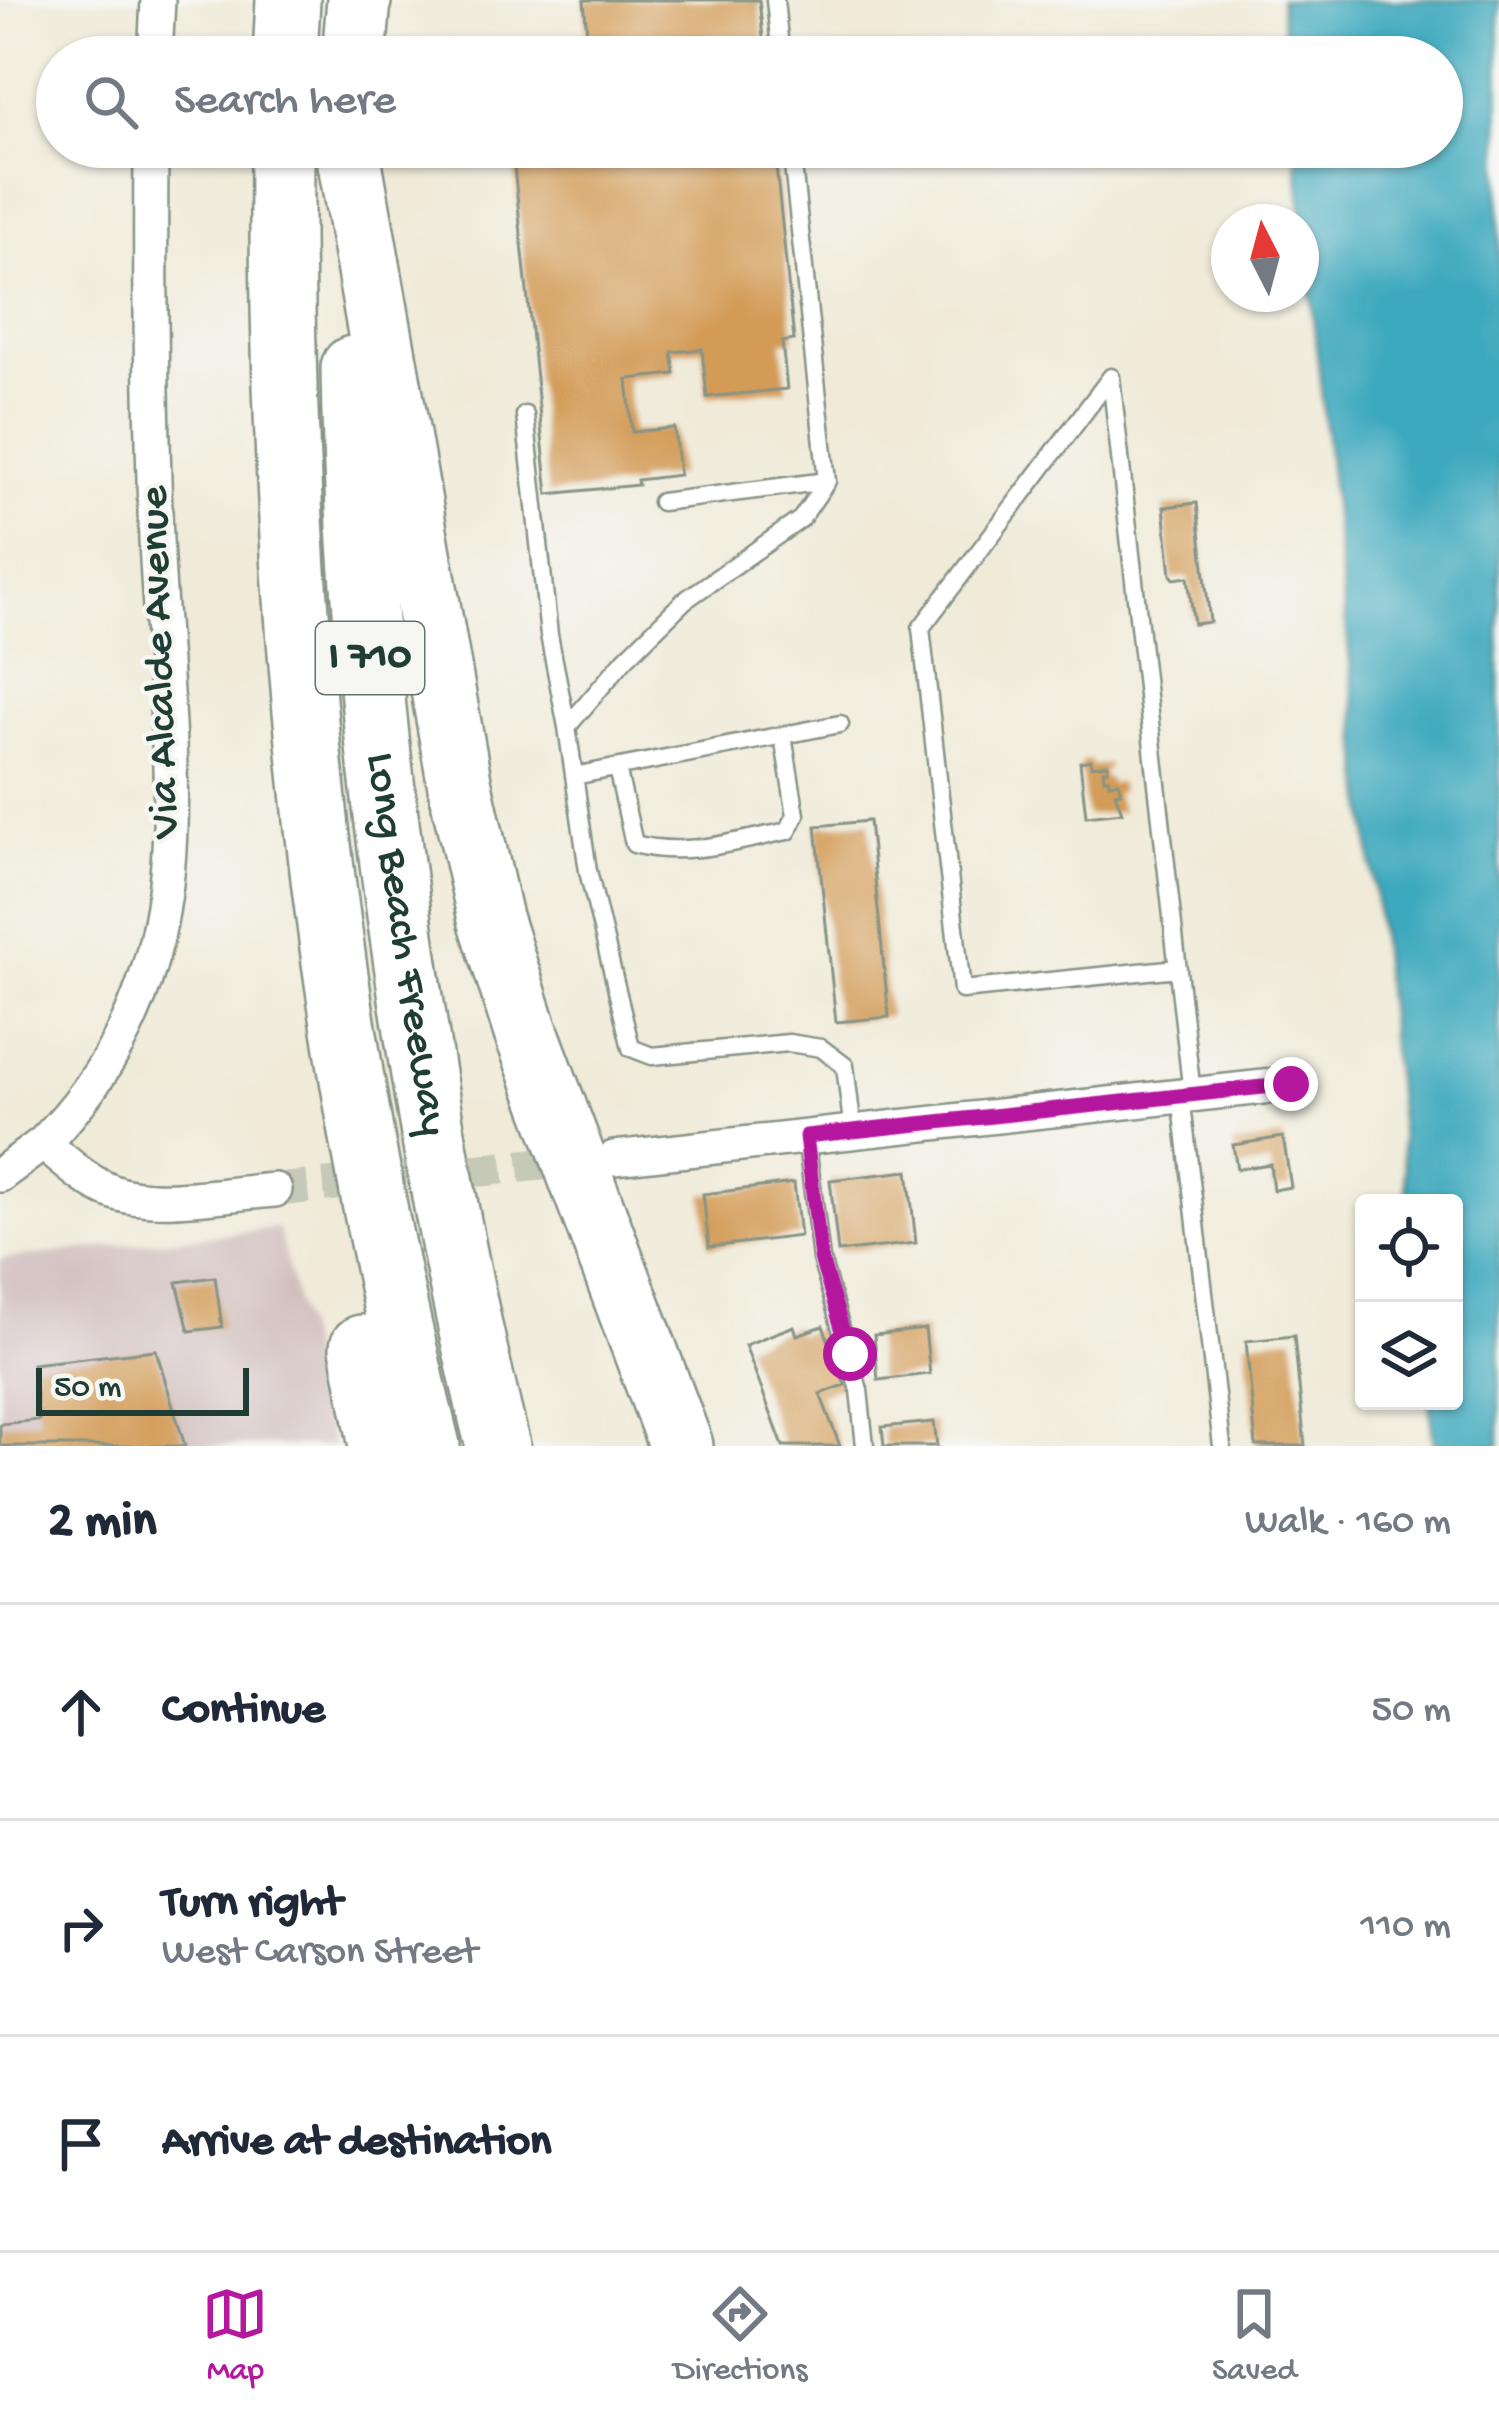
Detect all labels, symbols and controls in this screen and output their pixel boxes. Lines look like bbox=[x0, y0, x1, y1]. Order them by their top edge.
search box bbox=[36, 36, 1463, 168]
icon: search bbox=[78, 69, 144, 135]
text: Search here bbox=[174, 76, 396, 129]
north arrow bbox=[1211, 204, 1319, 312]
street label: Via Alcalde Avenue bbox=[129, 484, 195, 840]
road number: I 710 bbox=[316, 622, 424, 694]
street label: Long Beach Freeway bbox=[352, 750, 459, 1140]
route end bbox=[1264, 1057, 1318, 1111]
map controls bbox=[1355, 1194, 1463, 1410]
button: locate bbox=[1355, 1194, 1463, 1302]
button: layers bbox=[1355, 1302, 1463, 1410]
route start bbox=[823, 1327, 877, 1381]
scale bar bbox=[36, 1362, 249, 1415]
text: 50 m bbox=[54, 1370, 121, 1408]
text: 2 min bbox=[48, 1494, 157, 1554]
text: Walk · 160 m bbox=[1245, 1501, 1451, 1547]
icon: ahead bbox=[48, 1679, 114, 1745]
text: Continue bbox=[162, 1685, 325, 1738]
text: 50 m bbox=[1371, 1689, 1451, 1735]
text: Turn right bbox=[162, 1878, 342, 1931]
icon: right bbox=[48, 1895, 114, 1961]
text: 110 m bbox=[1360, 1905, 1451, 1951]
text: West Carson Street bbox=[162, 1931, 478, 1977]
icon: arrive bbox=[48, 2111, 114, 2177]
text: Arrive at destination bbox=[162, 2117, 551, 2170]
tab: Map bbox=[202, 2281, 268, 2391]
tab: Directions bbox=[673, 2281, 807, 2391]
tab: Saved bbox=[1212, 2281, 1297, 2391]

